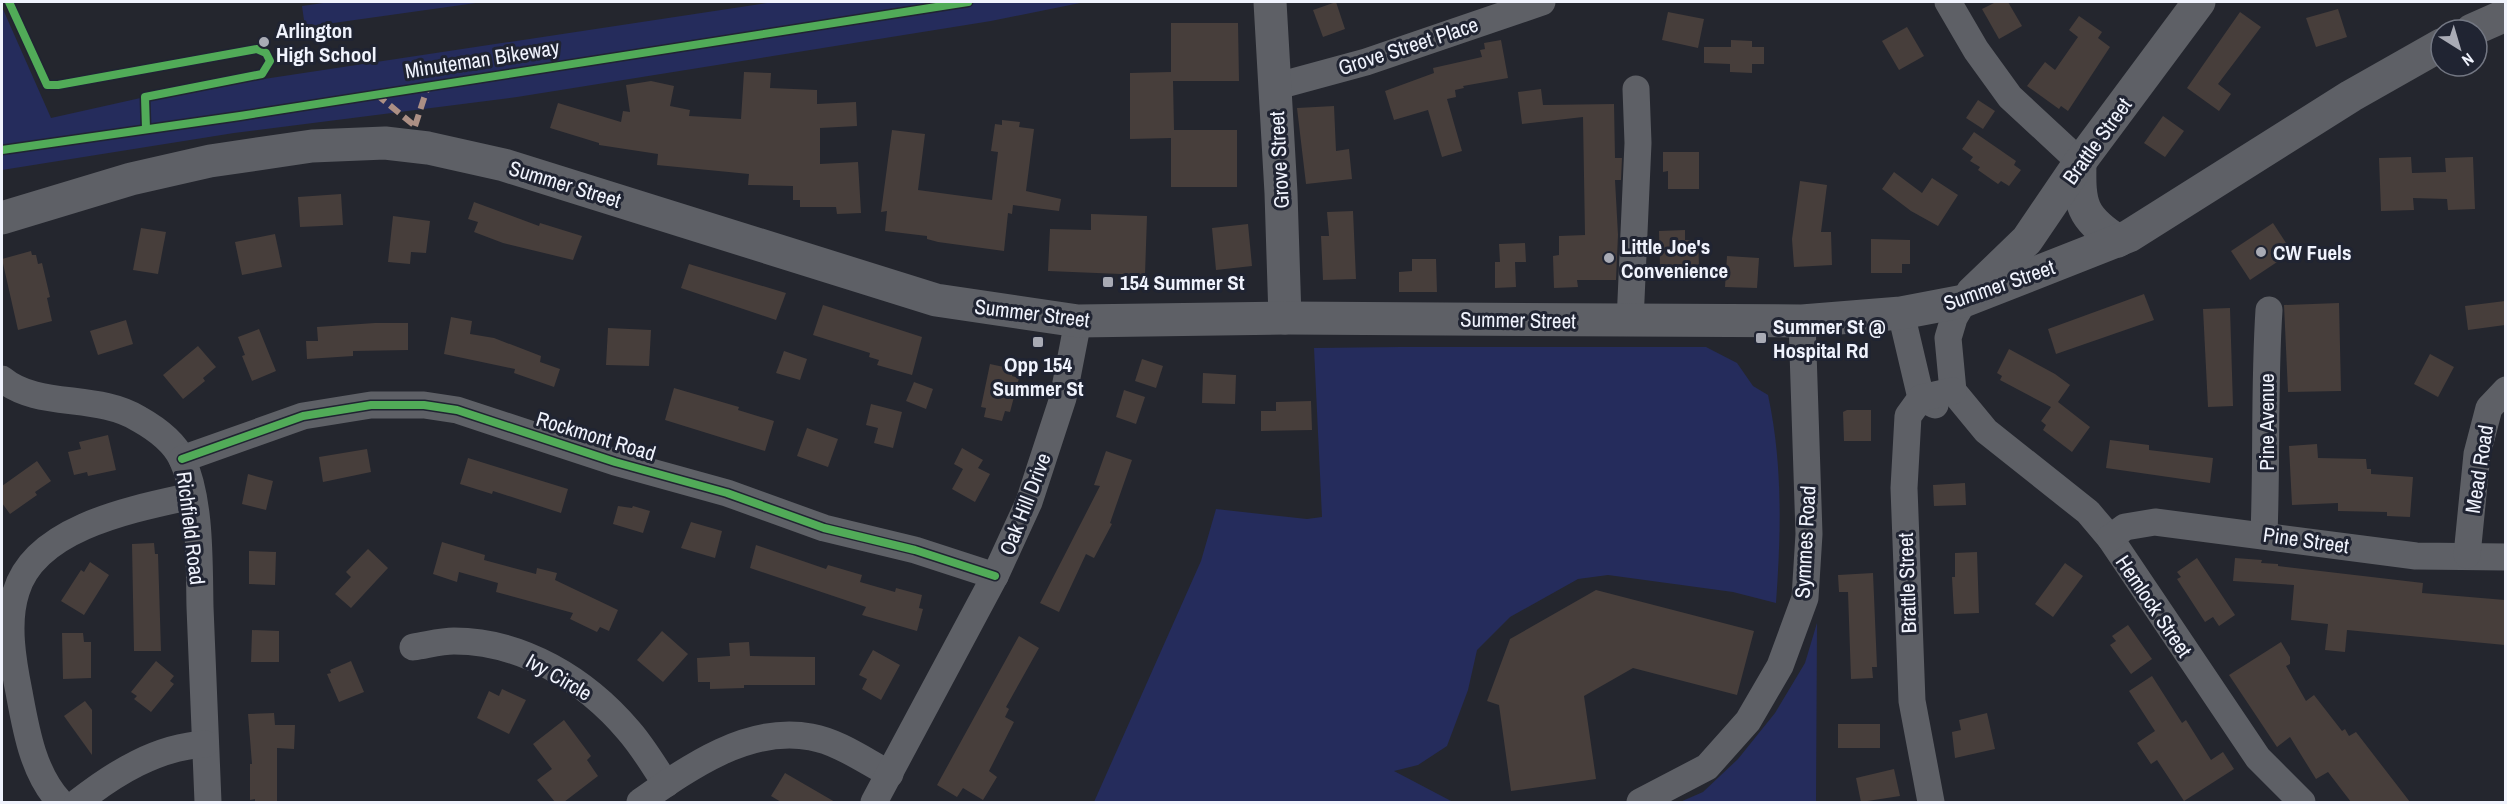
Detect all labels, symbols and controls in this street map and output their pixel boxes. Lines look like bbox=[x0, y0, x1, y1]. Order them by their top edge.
street label: Grove Street Place bbox=[1334, 10, 1482, 82]
place label: Arlington High School bbox=[276, 16, 376, 69]
north arrow bbox=[2429, 18, 2489, 78]
street label: Minuteman Bikeway bbox=[403, 32, 562, 86]
marker: Arlington High School bbox=[257, 35, 271, 49]
text: N bbox=[2458, 48, 2478, 72]
street label: Brattle Street bbox=[2056, 92, 2138, 190]
street label: Grove Street bbox=[1262, 110, 1296, 210]
street label: Summer Street bbox=[505, 153, 625, 215]
place label: Little Joe's Convenience bbox=[1621, 232, 1728, 285]
place label: CW Fuels bbox=[2273, 238, 2351, 267]
marker: CW Fuels bbox=[2254, 245, 2268, 259]
marker: Little Joe's Convenience bbox=[1602, 251, 1616, 265]
street label: Summer Street bbox=[1940, 252, 2059, 318]
place label: 154 Summer St bbox=[1120, 268, 1245, 297]
marker: 154 Summer St bbox=[1101, 275, 1115, 289]
street label: Summer Street bbox=[973, 292, 1091, 334]
street label: Summer Street bbox=[1460, 304, 1576, 336]
place label: Summer St @ Hospital Rd bbox=[1773, 312, 1886, 365]
marker: Summer St @ Hospital Rd bbox=[1754, 331, 1768, 345]
marker: Opp 154 Summer St bbox=[1031, 335, 1045, 349]
place label: Opp 154 Summer St bbox=[993, 350, 1084, 403]
street label: Pine Avenue bbox=[2252, 373, 2281, 471]
street label: Rockmont Road bbox=[533, 404, 659, 468]
street label: Mead Road bbox=[2458, 423, 2500, 515]
street label: Oak Hill Drive bbox=[992, 449, 1058, 559]
street label: Richfield Road bbox=[170, 470, 212, 586]
street label: Symmes Road bbox=[1788, 485, 1822, 599]
street label: Pine Street bbox=[2261, 520, 2351, 560]
street label: Brattle Street bbox=[1891, 532, 1923, 634]
street label: Hemlock Street bbox=[2109, 549, 2199, 663]
street label: Ivy Circle bbox=[521, 647, 597, 707]

